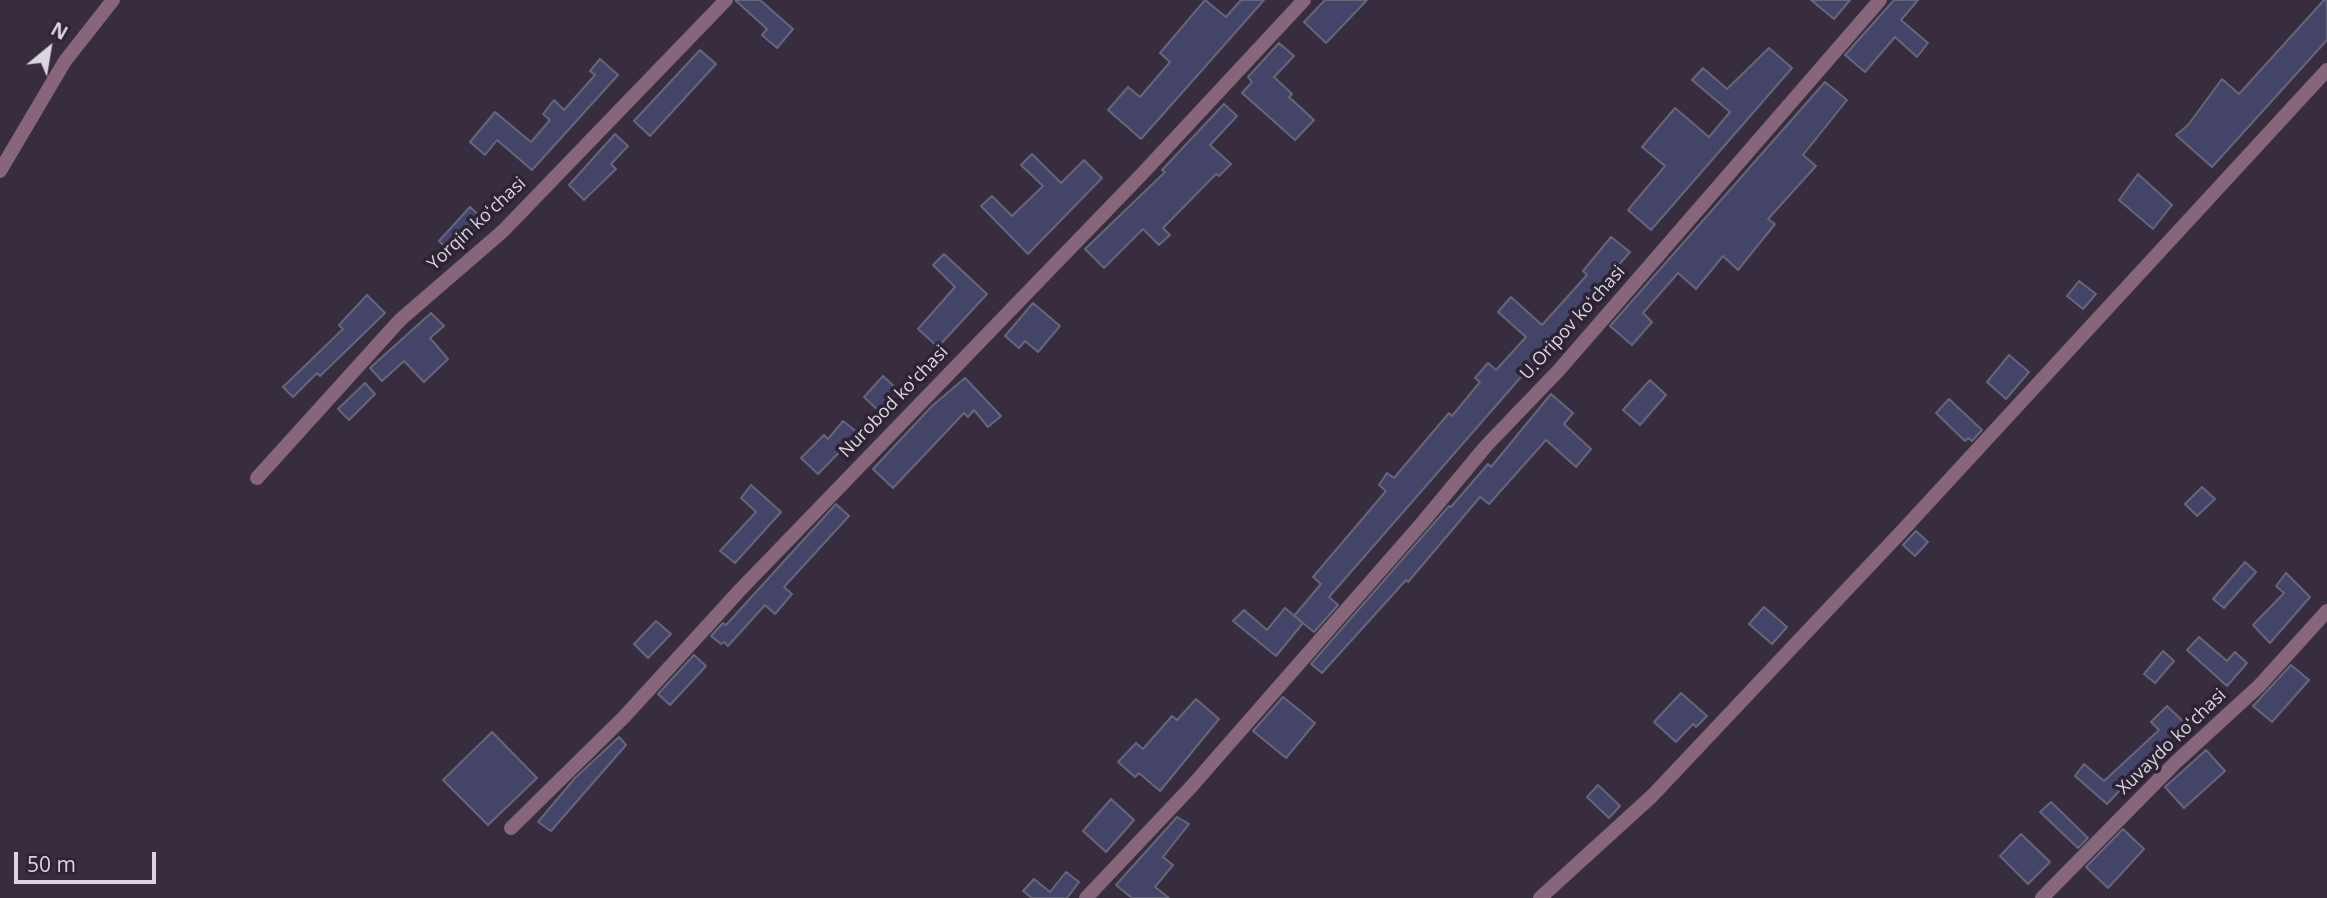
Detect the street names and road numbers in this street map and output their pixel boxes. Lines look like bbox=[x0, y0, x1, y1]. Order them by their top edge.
street label: Yorqin koʻchasi bbox=[423, 173, 531, 275]
street label: U.Oripov koʻchasi bbox=[1516, 261, 1630, 385]
street label: Nurobod koʻchasi bbox=[835, 341, 953, 463]
street label: Xuvaydo koʻchasi bbox=[2113, 685, 2231, 799]

